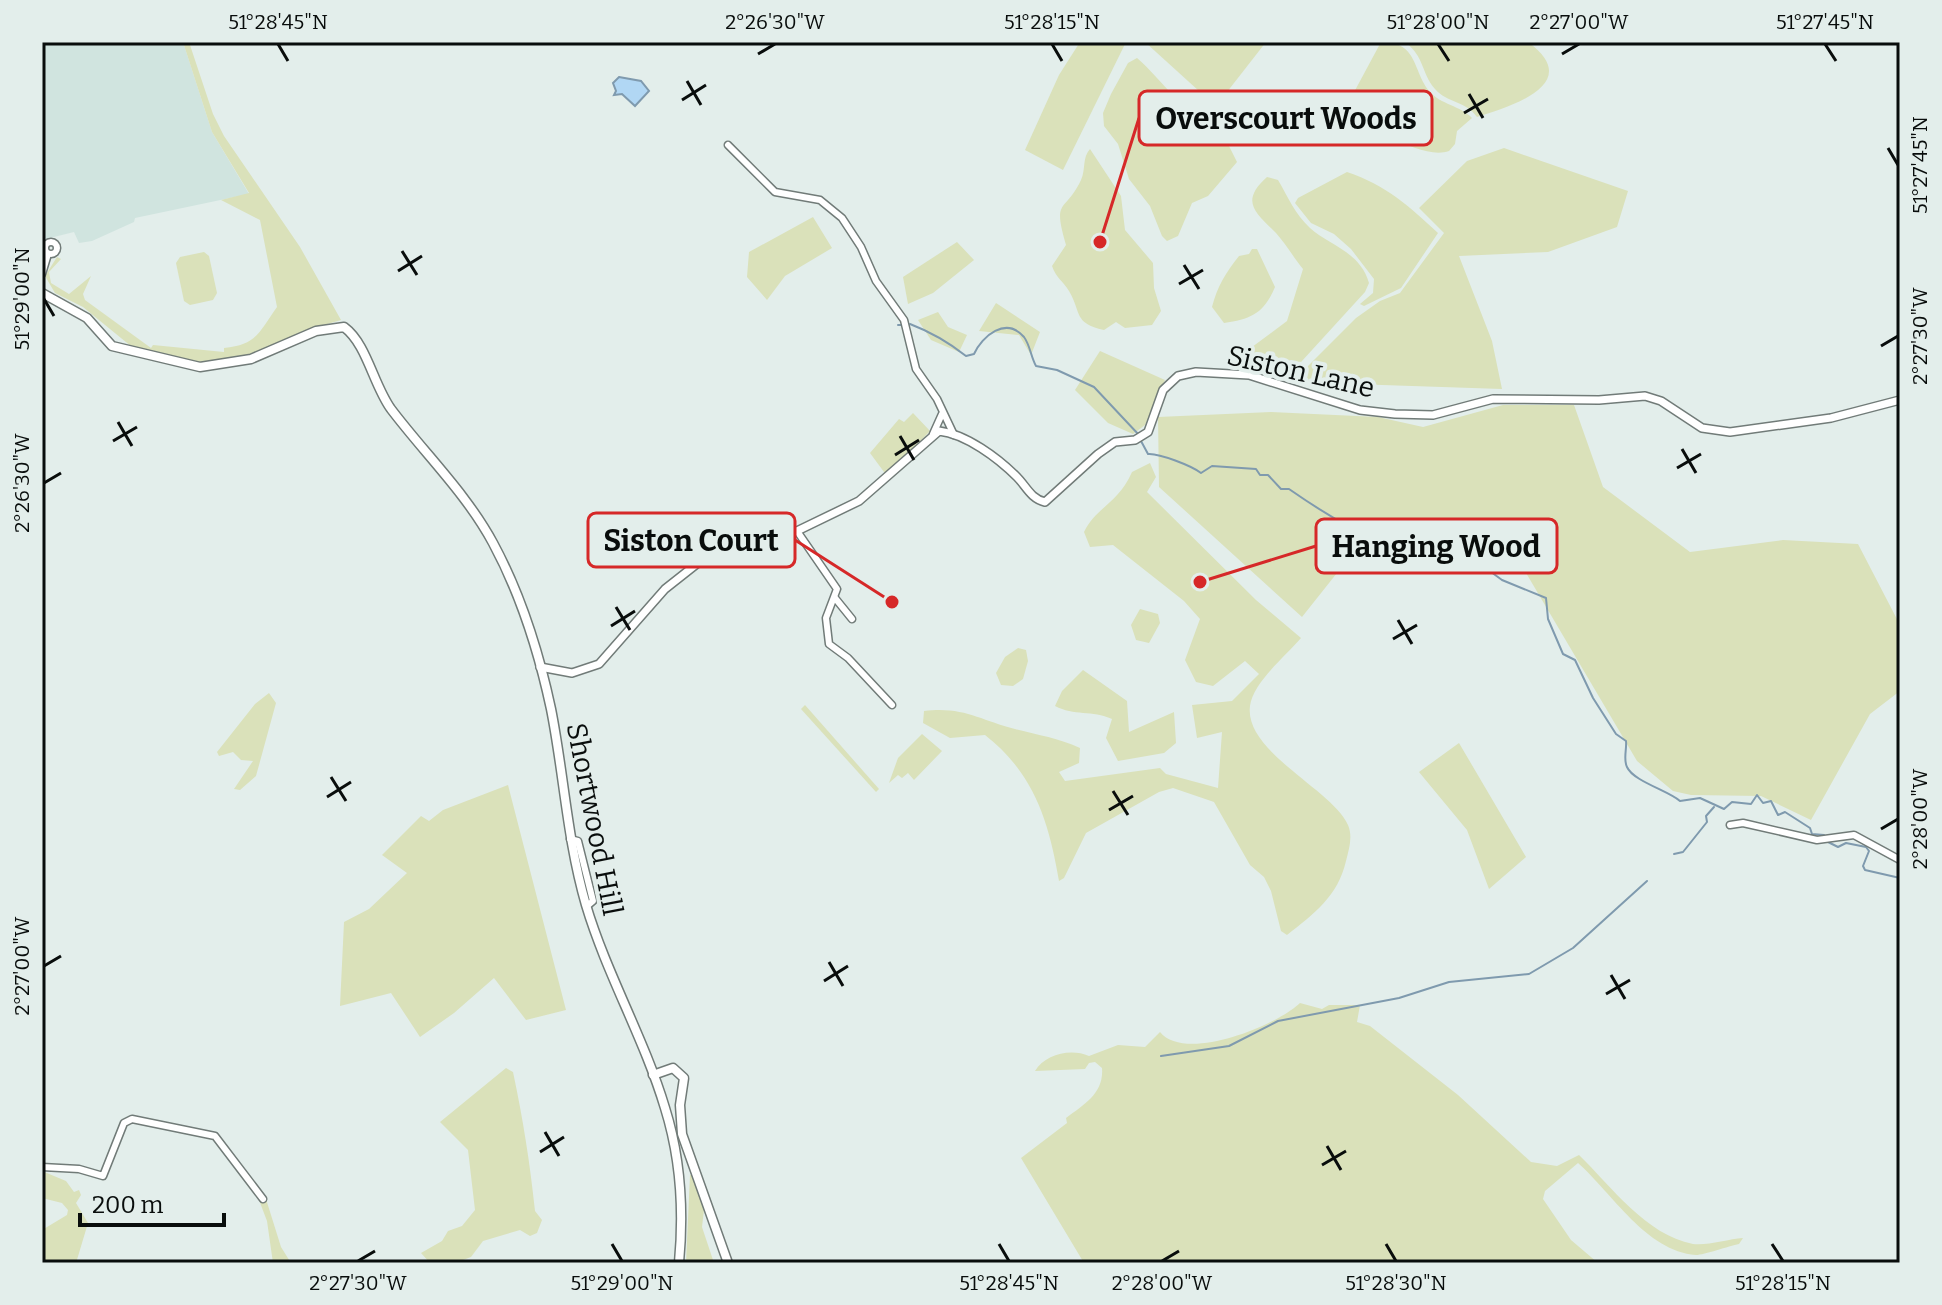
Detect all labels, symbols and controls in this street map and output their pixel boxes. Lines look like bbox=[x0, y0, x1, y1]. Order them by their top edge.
text: 51°28'45"N bbox=[228, 10, 328, 34]
text: 2°26'30"W bbox=[725, 10, 825, 34]
text: 51°28'15"N bbox=[1004, 10, 1100, 34]
text: 51°28'00"N bbox=[1387, 10, 1490, 34]
text: 2°27'00"W bbox=[1530, 10, 1629, 34]
text: 51°27'45"N bbox=[1776, 10, 1874, 34]
callout: Overscourt Woods bbox=[1139, 91, 1432, 145]
text: Overscourt Woods bbox=[1155, 101, 1417, 137]
text: 51°27'45"N bbox=[1908, 116, 1932, 214]
text: 51°29'00"N bbox=[10, 247, 34, 350]
text: 2°27'30"W bbox=[1908, 287, 1932, 385]
street label: Siston Lane bbox=[1224, 339, 1378, 404]
text: 2°26'30"W bbox=[10, 433, 34, 533]
callout: Siston Court bbox=[588, 513, 795, 567]
callout: Hanging Wood bbox=[1316, 519, 1557, 573]
text: Siston Court bbox=[603, 523, 779, 559]
text: Hanging Wood bbox=[1331, 529, 1541, 565]
street label: Shortwood Hill bbox=[560, 720, 629, 918]
text: 2°28'00"W bbox=[1908, 768, 1932, 869]
text: 2°27'00"W bbox=[10, 916, 34, 1016]
scale bar bbox=[80, 1177, 224, 1227]
text: 200 m bbox=[92, 1191, 164, 1219]
text: 2°27'30"W bbox=[309, 1271, 407, 1295]
text: 51°29'00"N bbox=[571, 1271, 674, 1295]
text: 51°28'45"N bbox=[959, 1271, 1059, 1295]
text: 2°28'00"W bbox=[1112, 1271, 1213, 1295]
text: 51°28'30"N bbox=[1345, 1271, 1447, 1295]
text: 51°28'15"N bbox=[1735, 1271, 1831, 1295]

